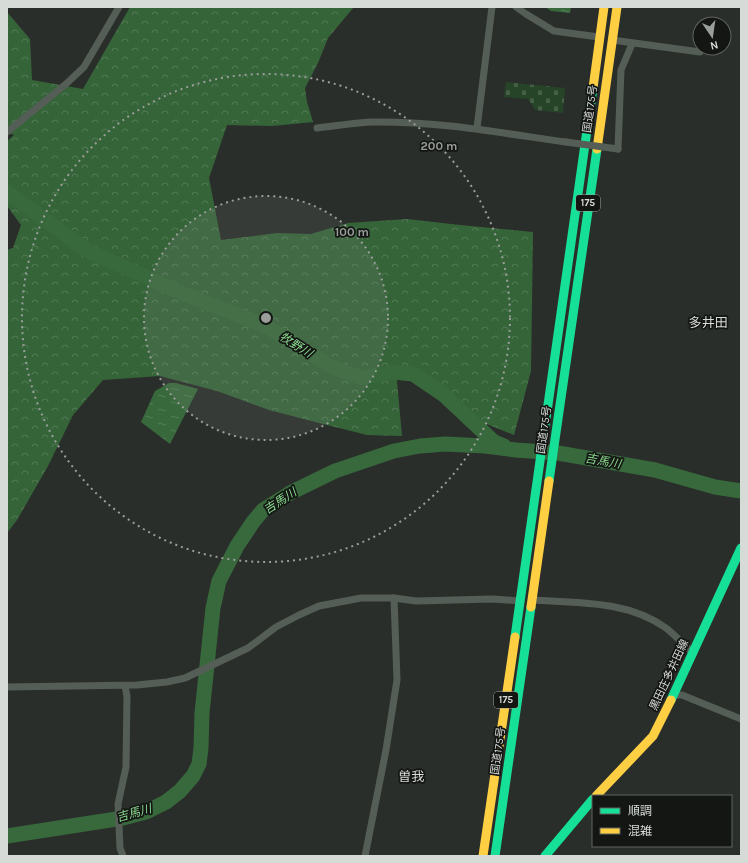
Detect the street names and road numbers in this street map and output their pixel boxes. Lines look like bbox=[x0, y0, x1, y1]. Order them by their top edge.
street label: 国道175号 bbox=[580, 84, 600, 134]
road number: 175 bbox=[576, 195, 600, 211]
street label: 国道175号 bbox=[534, 405, 554, 455]
street label: 黒田庄多井田線 bbox=[647, 637, 691, 713]
road number: 175 bbox=[494, 692, 518, 708]
street label: 国道175号 bbox=[488, 726, 508, 776]

